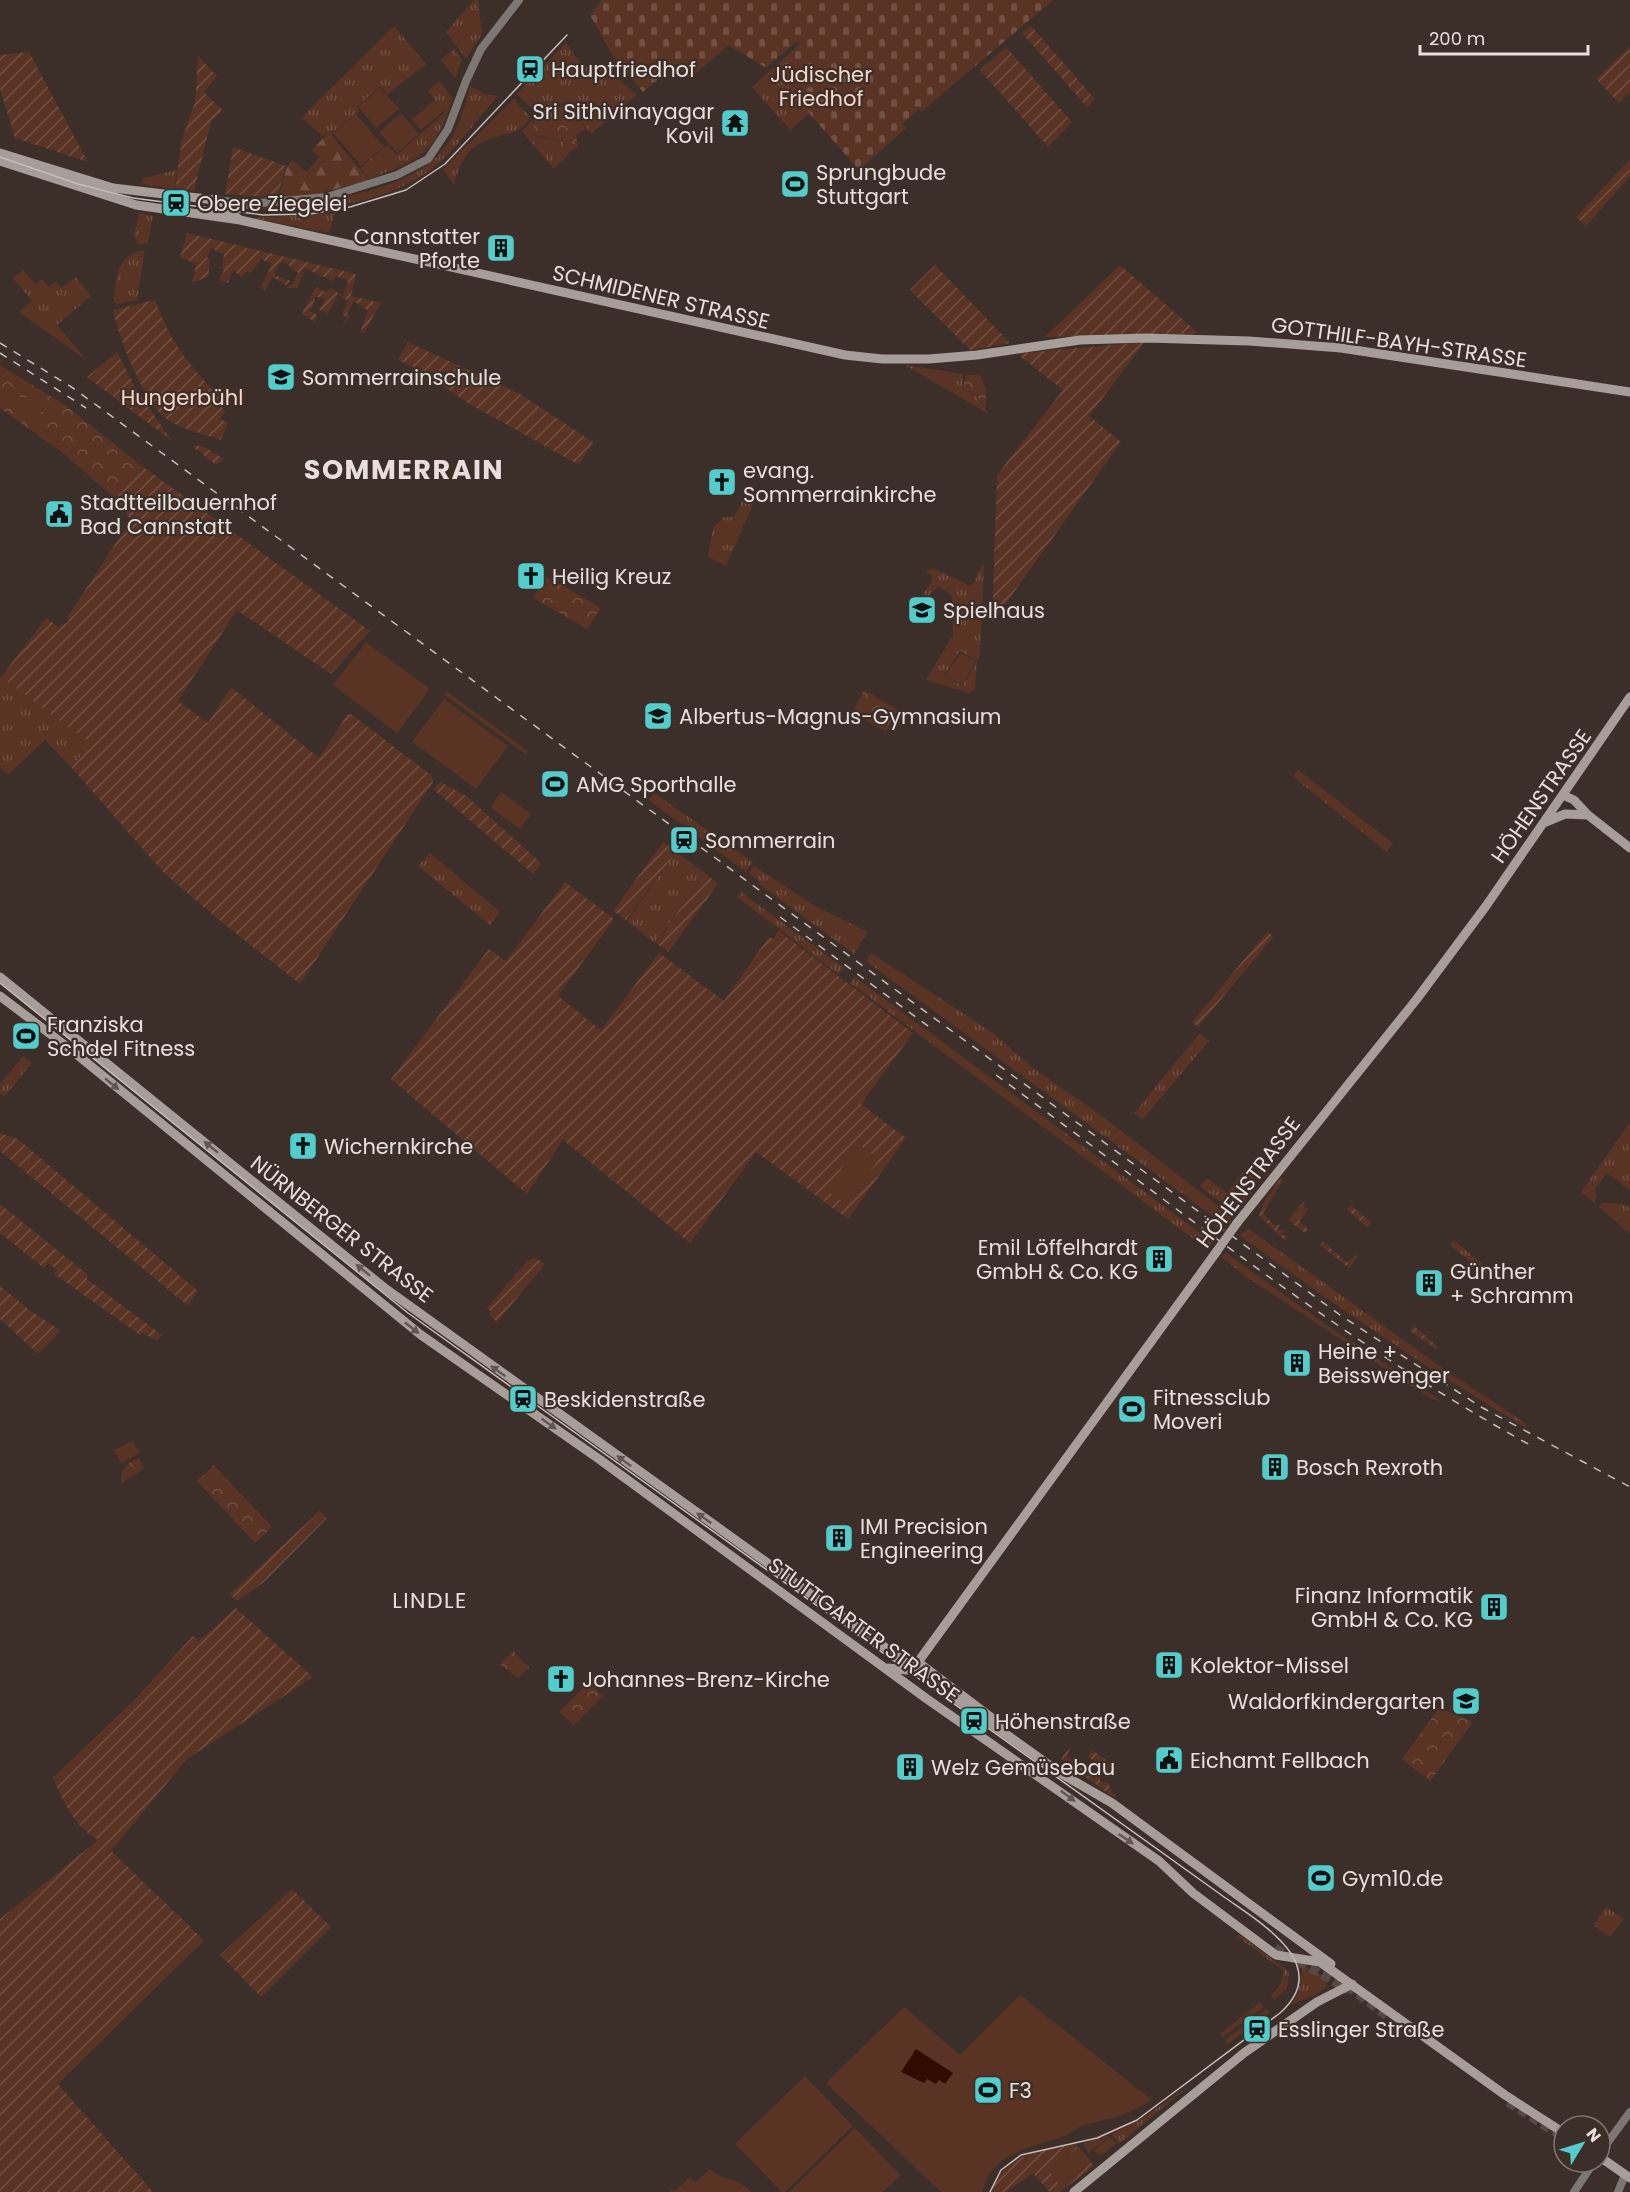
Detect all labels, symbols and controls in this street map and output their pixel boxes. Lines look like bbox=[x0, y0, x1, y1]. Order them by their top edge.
scale bar bbox=[1420, 18, 1588, 56]
text: 200 m bbox=[1429, 26, 1485, 51]
station icon: Hauptfriedhof bbox=[514, 53, 546, 85]
place label: Hauptfriedhof bbox=[551, 55, 696, 84]
park label: Jüdischer Friedhof bbox=[770, 60, 872, 113]
place label: Sri Sithivinayagar Kovil bbox=[532, 97, 714, 150]
temple icon: Sri Sithivinayagar Kovil bbox=[719, 107, 751, 139]
place label: Sprungbude Stuttgart bbox=[816, 158, 946, 211]
sports icon: Sprungbude Stuttgart bbox=[779, 168, 811, 200]
station icon: Obere Ziegelei bbox=[160, 187, 192, 219]
place label: Obere Ziegelei bbox=[197, 189, 347, 218]
place label: Cannstatter Pforte bbox=[354, 222, 480, 275]
building icon: Cannstatter Pforte bbox=[485, 232, 517, 264]
street label: SCHMIDENER STRASSE bbox=[550, 258, 772, 336]
street label: GOTTHILF-BAYH-STRASSE bbox=[1269, 310, 1529, 374]
school or university icon: Sommerrainschule bbox=[265, 361, 297, 393]
place label: Sommerrainschule bbox=[302, 363, 501, 392]
park label: Hungerbühl bbox=[121, 383, 243, 412]
district label: SOMMERRAIN bbox=[304, 451, 504, 488]
place label: evang. Sommerrainkirche bbox=[743, 456, 937, 509]
church icon: evang. Sommerrainkirche bbox=[706, 466, 738, 498]
place label: Stadtteilbauernhof Bad Cannstatt bbox=[80, 488, 277, 541]
public building icon: Stadtteilbauernhof Bad Cannstatt bbox=[43, 498, 75, 530]
church icon: Heilig Kreuz bbox=[515, 560, 547, 592]
place label: Heilig Kreuz bbox=[552, 562, 671, 591]
school or university icon: Spielhaus bbox=[906, 594, 938, 626]
place label: Spielhaus bbox=[943, 596, 1045, 625]
school or university icon: Albertus-Magnus-Gymnasium bbox=[642, 700, 674, 732]
place label: Albertus-Magnus-Gymnasium bbox=[679, 702, 1002, 731]
street label: HÖHENSTRASSE bbox=[1484, 723, 1598, 869]
sports icon: AMG Sporthalle bbox=[539, 768, 571, 800]
place label: AMG Sporthalle bbox=[576, 770, 737, 799]
station icon: Sommerrain bbox=[668, 824, 700, 856]
place label: Sommerrain bbox=[705, 826, 836, 855]
place label: Franziska Schdel Fitness bbox=[47, 1010, 195, 1063]
sports icon: Franziska Schdel Fitness bbox=[10, 1020, 42, 1052]
one-way arrow bbox=[104, 1077, 120, 1090]
street label: HÖHENSTRASSE bbox=[1189, 1111, 1307, 1253]
church icon: Wichernkirche bbox=[287, 1130, 319, 1162]
place label: Wichernkirche bbox=[324, 1132, 473, 1161]
one-way arrow bbox=[203, 1141, 219, 1154]
street label: NÜRNBERGER STRASSE bbox=[245, 1148, 439, 1310]
place label: Emil Löffelhardt GmbH & Co. KG bbox=[976, 1233, 1138, 1286]
building icon: Emil Löffelhardt GmbH & Co. KG bbox=[1143, 1243, 1175, 1275]
place label: Günther + Schramm bbox=[1450, 1257, 1574, 1310]
one-way arrow bbox=[355, 1264, 370, 1276]
building icon: Günther + Schramm bbox=[1413, 1267, 1445, 1299]
one-way arrow bbox=[405, 1321, 420, 1333]
place label: Heine + Beisswenger bbox=[1318, 1337, 1450, 1390]
building icon: Heine + Beisswenger bbox=[1281, 1347, 1313, 1379]
one-way arrow bbox=[491, 1365, 507, 1377]
station icon: Beskidenstraße bbox=[507, 1383, 539, 1415]
place label: Fitnessclub Moveri bbox=[1153, 1383, 1270, 1436]
place label: Beskidenstraße bbox=[544, 1385, 705, 1414]
sports icon: Fitnessclub Moveri bbox=[1116, 1393, 1148, 1425]
one-way arrow bbox=[541, 1418, 557, 1430]
building icon: Bosch Rexroth bbox=[1259, 1451, 1291, 1483]
place label: Bosch Rexroth bbox=[1296, 1453, 1443, 1482]
one-way arrow bbox=[617, 1455, 633, 1467]
one-way arrow bbox=[696, 1512, 712, 1524]
place label: IMI Precision Engineering bbox=[860, 1512, 988, 1565]
building icon: IMI Precision Engineering bbox=[823, 1522, 855, 1554]
street label: STUTTGARTER STRASSE bbox=[762, 1551, 966, 1709]
place label: Finanz Informatik GmbH & Co. KG bbox=[1295, 1581, 1473, 1634]
district label: LINDLE bbox=[392, 1585, 468, 1616]
building icon: Finanz Informatik GmbH & Co. KG bbox=[1478, 1591, 1510, 1623]
building icon: Kolektor-Missel bbox=[1153, 1649, 1185, 1681]
place label: Kolektor-Missel bbox=[1190, 1651, 1349, 1680]
church icon: Johannes-Brenz-Kirche bbox=[545, 1663, 577, 1695]
place label: Johannes-Brenz-Kirche bbox=[582, 1665, 830, 1694]
school or university icon: Waldorfkindergarten bbox=[1450, 1685, 1482, 1717]
place label: Waldorfkindergarten bbox=[1228, 1687, 1445, 1716]
station icon: Höhenstraße bbox=[958, 1705, 990, 1737]
place label: Höhenstraße bbox=[995, 1707, 1131, 1736]
public building icon: Eichamt Fellbach bbox=[1153, 1744, 1185, 1776]
place label: Eichamt Fellbach bbox=[1190, 1746, 1370, 1775]
building icon: Welz Gemüsebau bbox=[894, 1751, 926, 1783]
place label: Welz Gemüsebau bbox=[931, 1753, 1115, 1782]
one-way arrow bbox=[1061, 1790, 1076, 1802]
one-way arrow bbox=[1118, 1833, 1134, 1845]
sports icon: Gym10.de bbox=[1305, 1862, 1337, 1894]
place label: Gym10.de bbox=[1342, 1864, 1443, 1893]
station icon: Esslinger Straße bbox=[1241, 2013, 1273, 2045]
place label: Esslinger Straße bbox=[1278, 2015, 1444, 2044]
sports icon: F3 bbox=[972, 2074, 1004, 2106]
place label: F3 bbox=[1009, 2076, 1032, 2105]
north arrow bbox=[1552, 2114, 1612, 2174]
text: N bbox=[1581, 2123, 1606, 2147]

